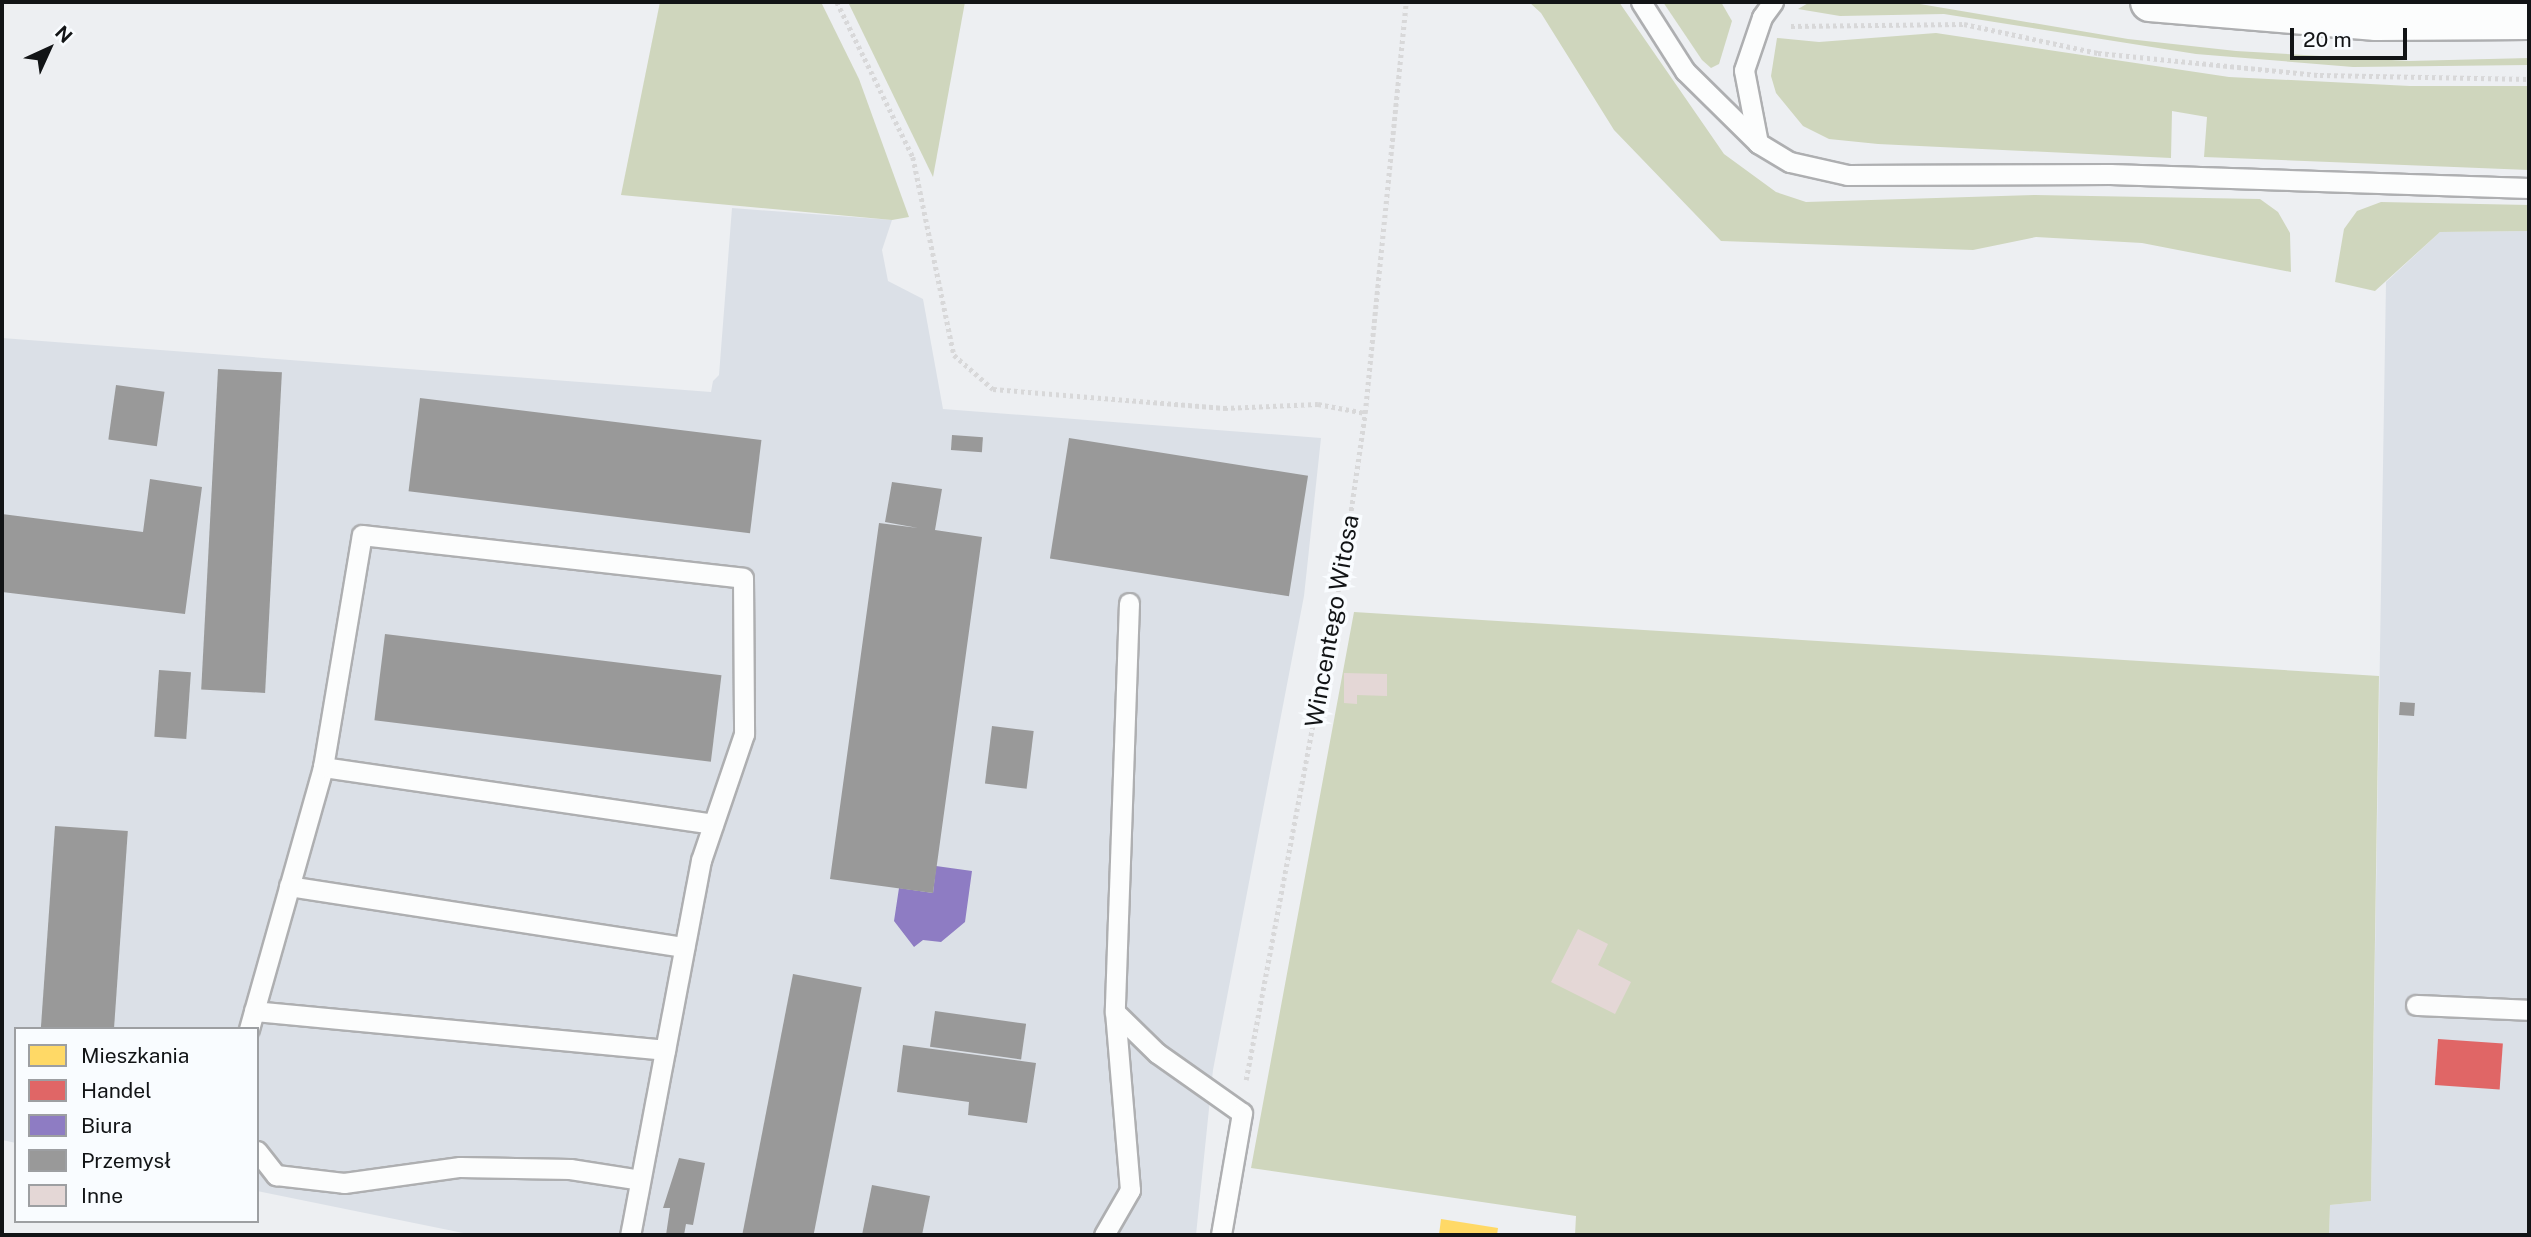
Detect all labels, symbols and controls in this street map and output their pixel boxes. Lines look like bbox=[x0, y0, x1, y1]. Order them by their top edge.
north arrow bbox=[14, 14, 84, 84]
scale bar bbox=[2293, 14, 2410, 58]
text: N bbox=[51, 21, 77, 47]
text: 20 m bbox=[2303, 27, 2352, 52]
street label: Wincentego Witosa bbox=[1299, 512, 1365, 730]
legend bbox=[14, 1027, 259, 1223]
text: Mieszkania bbox=[81, 1043, 189, 1068]
text: Handel bbox=[81, 1078, 152, 1103]
text: Biura bbox=[81, 1113, 132, 1138]
text: Przemysł bbox=[81, 1148, 172, 1173]
text: Inne bbox=[81, 1183, 123, 1208]

